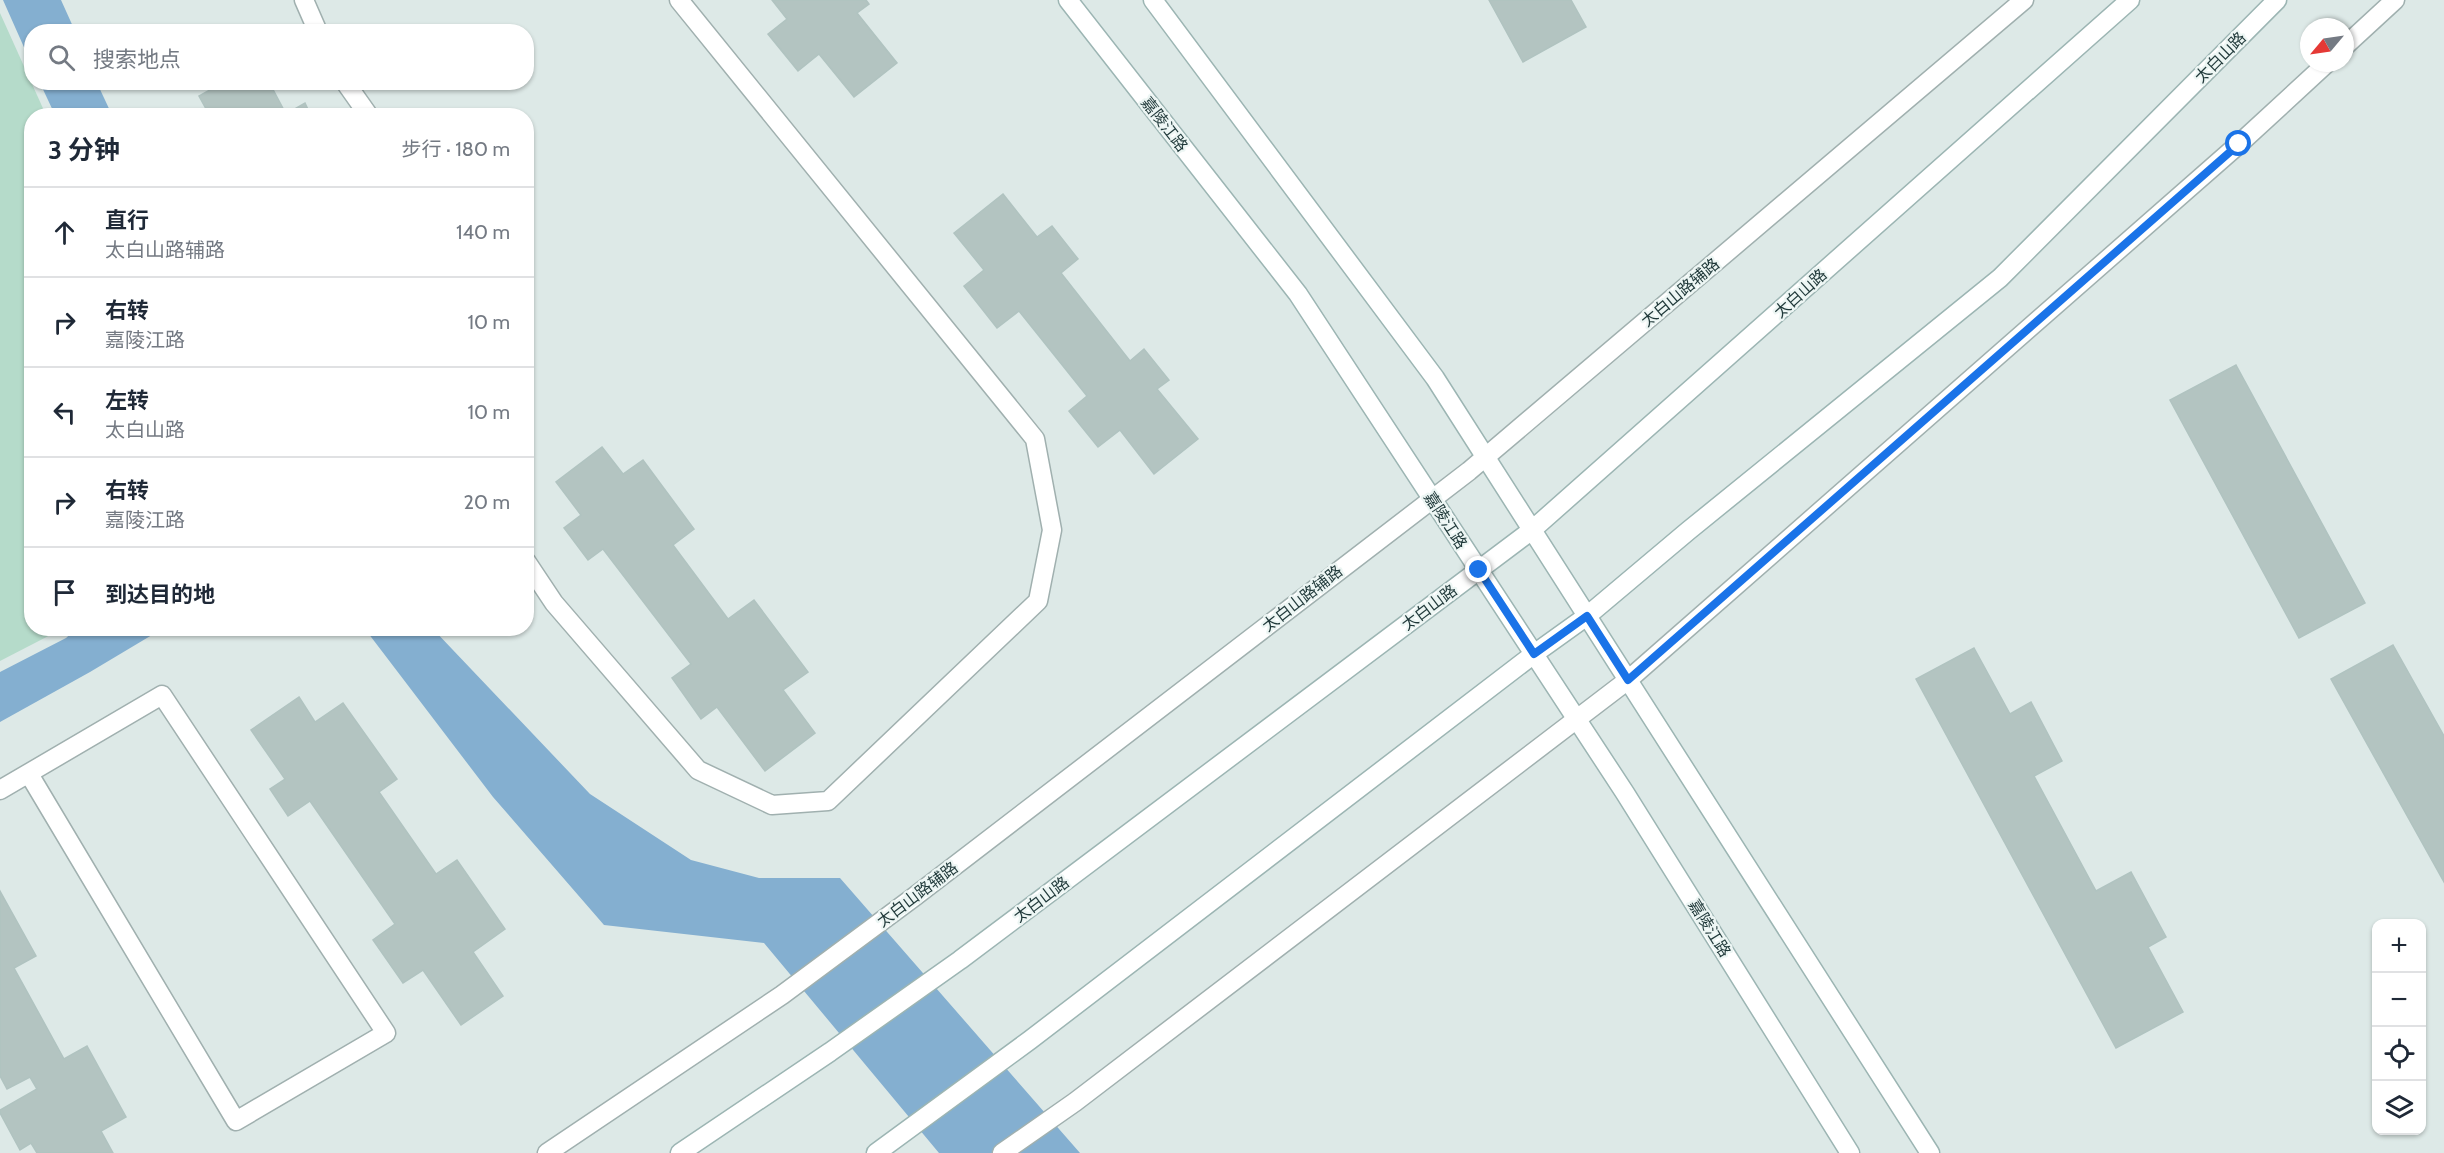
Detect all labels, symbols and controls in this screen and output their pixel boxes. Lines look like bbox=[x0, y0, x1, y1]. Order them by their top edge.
north arrow bbox=[2300, 18, 2354, 72]
search box bbox=[24, 24, 534, 90]
street label: 太白山路 bbox=[2191, 28, 2250, 87]
icon: search bbox=[45, 41, 78, 74]
text: 搜索地点 bbox=[93, 46, 181, 73]
street label: 嘉陵江路 bbox=[1137, 93, 1192, 155]
route start bbox=[2225, 130, 2251, 156]
text: 3 分钟 bbox=[48, 134, 120, 166]
text: 步行 · 180 m bbox=[402, 137, 510, 161]
text: 直行 bbox=[105, 207, 149, 234]
icon: ahead bbox=[48, 216, 81, 249]
text: 140 m bbox=[456, 220, 510, 244]
text: 太白山路辅路 bbox=[105, 238, 225, 262]
street label: 太白山路辅路 bbox=[1637, 254, 1723, 331]
street label: 太白山路 bbox=[1770, 265, 1830, 322]
text: 右转 bbox=[105, 297, 149, 324]
icon: right bbox=[48, 306, 81, 339]
text: 10 m bbox=[467, 310, 510, 334]
text: 嘉陵江路 bbox=[105, 328, 185, 352]
text: 左转 bbox=[105, 387, 149, 414]
icon: left bbox=[48, 396, 81, 429]
text: 10 m bbox=[467, 400, 510, 424]
text: 太白山路 bbox=[105, 418, 185, 442]
text: 右转 bbox=[105, 477, 149, 504]
icon: right bbox=[48, 486, 81, 519]
street label: 嘉陵江路 bbox=[1420, 488, 1471, 552]
text: 20 m bbox=[464, 490, 510, 514]
text: 嘉陵江路 bbox=[105, 508, 185, 532]
route end bbox=[1465, 556, 1491, 582]
street label: 太白山路辅路 bbox=[1259, 561, 1346, 635]
icon: arrive bbox=[48, 576, 81, 609]
text: 到达目的地 bbox=[105, 581, 215, 608]
street label: 太白山路 bbox=[1398, 581, 1461, 634]
street label: 太白山路辅路 bbox=[873, 858, 961, 931]
street label: 太白山路 bbox=[1010, 873, 1073, 926]
street label: 嘉陵江路 bbox=[1685, 896, 1735, 960]
map controls bbox=[2372, 919, 2426, 1135]
button: + bbox=[2372, 919, 2426, 973]
button: − bbox=[2372, 973, 2426, 1027]
button: locate bbox=[2372, 1027, 2426, 1081]
button: layers bbox=[2372, 1081, 2426, 1135]

